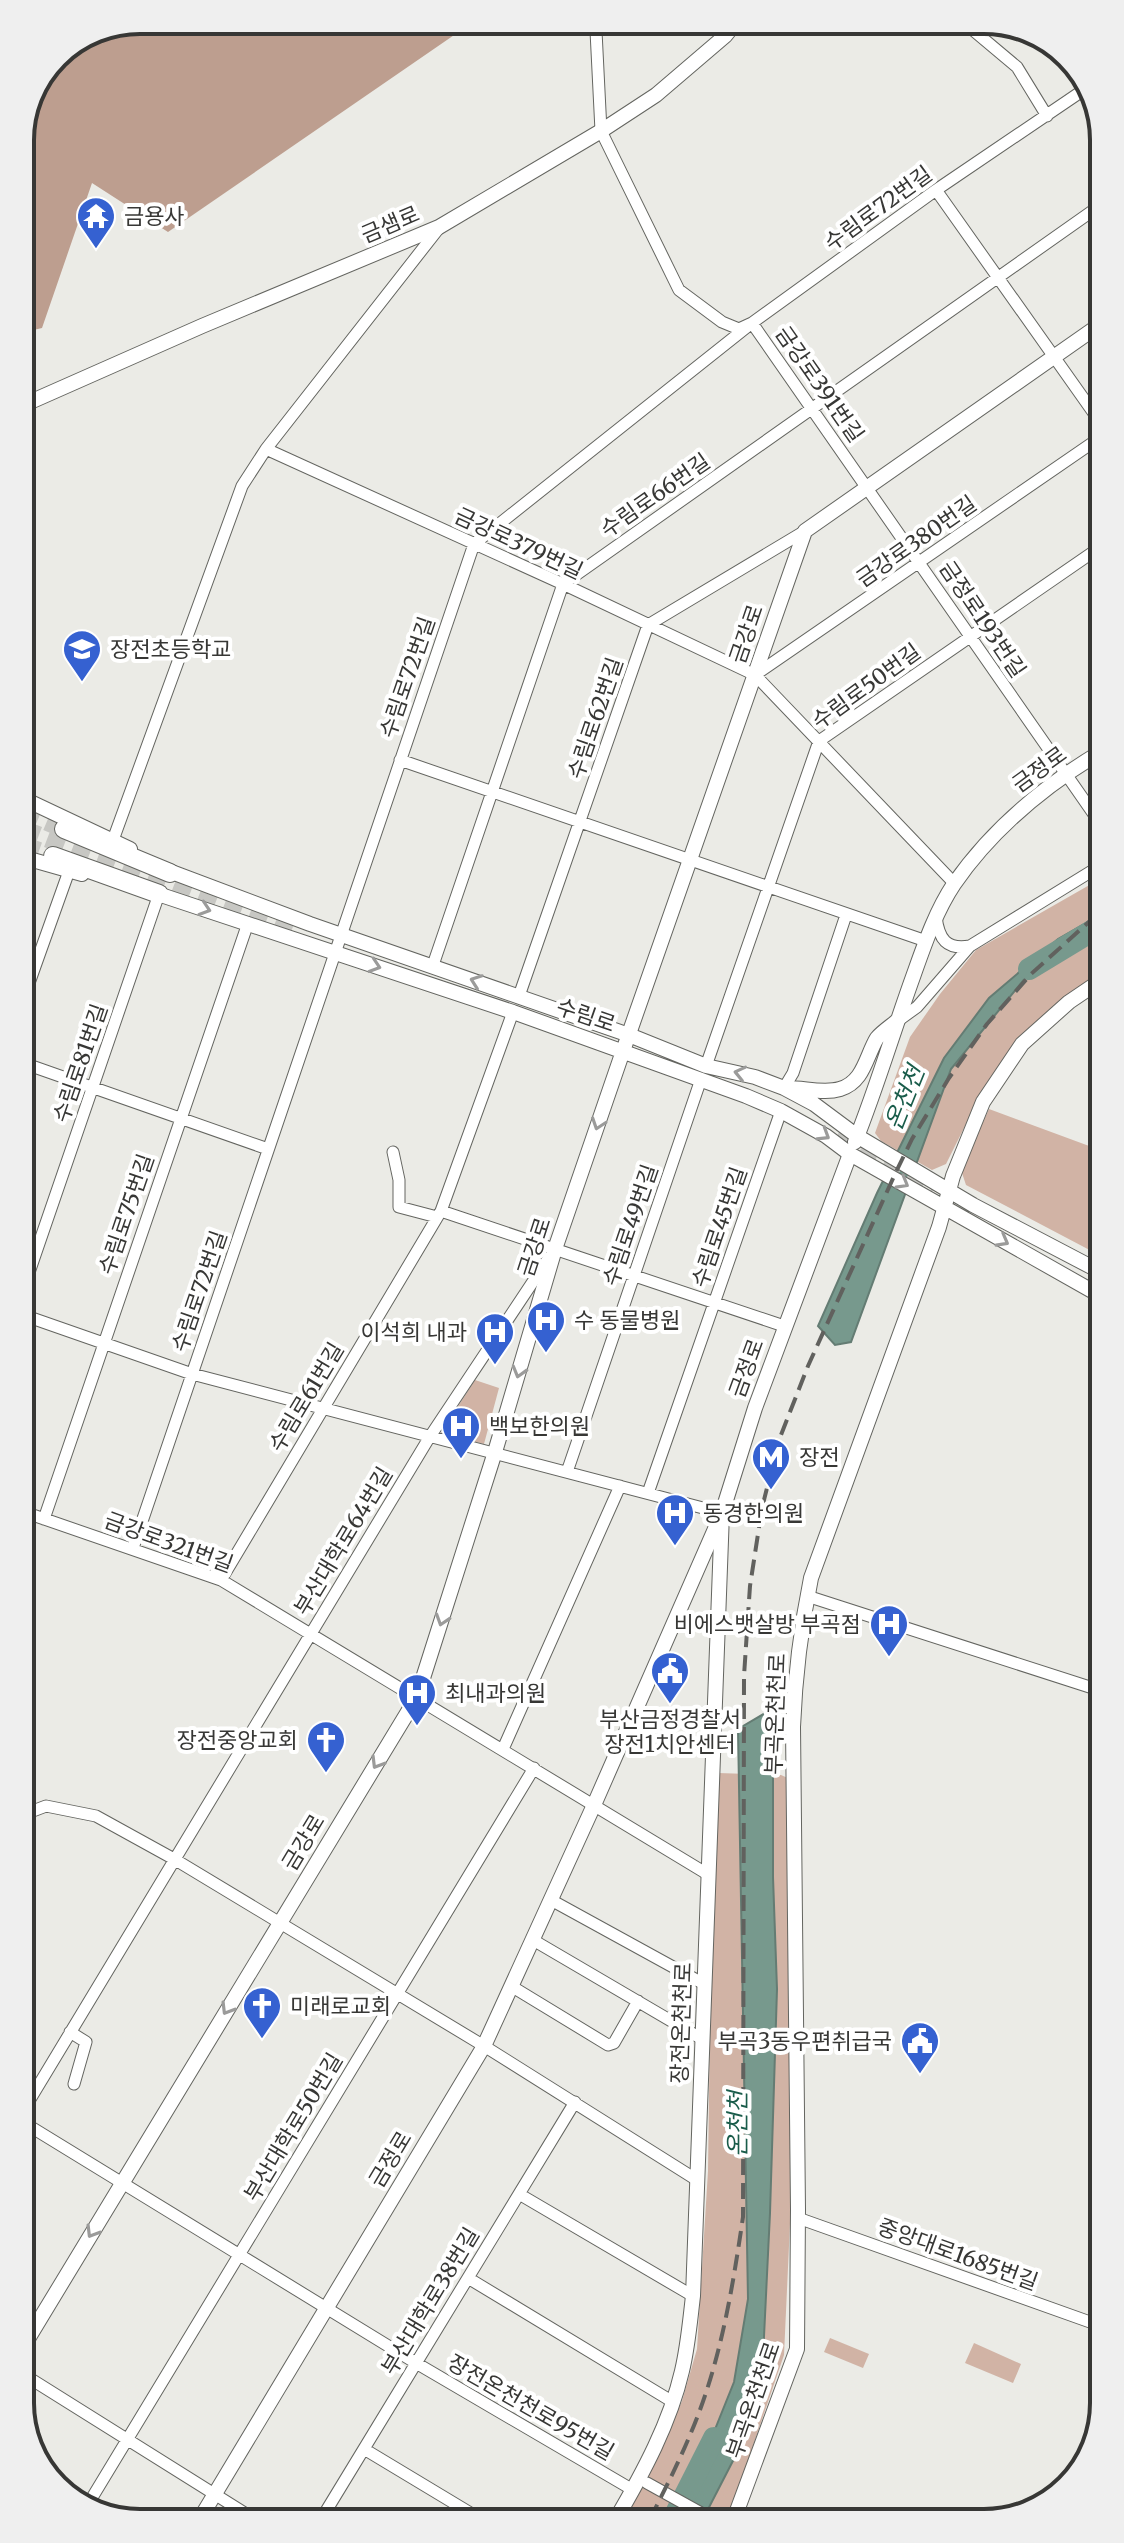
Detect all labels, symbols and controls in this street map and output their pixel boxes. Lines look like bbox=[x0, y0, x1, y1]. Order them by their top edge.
street label: 수림로72번길 bbox=[819, 160, 937, 256]
temple icon: 금용사 bbox=[75, 195, 117, 250]
street label: 금샘로 bbox=[357, 199, 423, 249]
place label: 금용사 bbox=[124, 202, 185, 230]
street label: 금강로391번길 bbox=[770, 320, 870, 448]
street label: 수림로66번길 bbox=[595, 447, 715, 543]
street label: 금강로380번길 bbox=[850, 489, 982, 593]
street label: 금강로379번길 bbox=[450, 501, 588, 585]
street label: 금정로193번길 bbox=[934, 555, 1032, 683]
street label: 금강로 bbox=[723, 601, 769, 667]
street label: 수림로72번길 bbox=[373, 613, 441, 741]
school or university icon: 장전초등학교 bbox=[61, 628, 103, 683]
place label: 장전초등학교 bbox=[110, 635, 231, 663]
street label: 수림로50번길 bbox=[806, 637, 926, 735]
street label: 수림로62번길 bbox=[561, 654, 629, 782]
street label: 금정로 bbox=[1006, 740, 1072, 798]
one-way arrow bbox=[198, 900, 211, 916]
one-way arrow bbox=[367, 957, 381, 973]
one-way arrow bbox=[470, 974, 484, 990]
street label: 수림로 bbox=[553, 992, 619, 1038]
street label: 수림로81번길 bbox=[47, 1000, 113, 1126]
water label: 온천천 bbox=[878, 1059, 932, 1134]
one-way arrow bbox=[734, 1065, 748, 1082]
one-way arrow bbox=[591, 1117, 608, 1131]
one-way arrow bbox=[815, 1126, 829, 1141]
street label: 수림로75번길 bbox=[92, 1150, 160, 1278]
street label: 수림로49번길 bbox=[596, 1161, 664, 1289]
street label: 수림로45번길 bbox=[685, 1163, 753, 1291]
one-way arrow bbox=[894, 1173, 908, 1189]
street label: 금강로 bbox=[511, 1214, 557, 1280]
street label: 수림로72번길 bbox=[165, 1227, 233, 1355]
one-way arrow bbox=[994, 1231, 1009, 1247]
hospital icon: 수 동물병원 bbox=[525, 1299, 567, 1354]
place label: 수 동물병원 bbox=[574, 1306, 680, 1334]
hospital icon: 이석희 내과 bbox=[474, 1311, 516, 1366]
place label: 이석희 내과 bbox=[361, 1318, 467, 1346]
street label: 금정로 bbox=[722, 1335, 770, 1401]
street label: 수림로61번길 bbox=[262, 1337, 350, 1457]
one-way arrow bbox=[512, 1365, 528, 1378]
hospital icon: 백보한의원 bbox=[440, 1405, 482, 1460]
place label: 백보한의원 bbox=[489, 1412, 590, 1440]
metro station icon: 장전 bbox=[750, 1436, 792, 1491]
place label: 장전 bbox=[799, 1443, 839, 1471]
street label: 부산대학로64번길 bbox=[288, 1462, 398, 1620]
hospital icon: 동경한의원 bbox=[654, 1492, 696, 1547]
place label: 동경한의원 bbox=[703, 1499, 804, 1527]
street label: 금강로321번길 bbox=[101, 1506, 237, 1578]
hospital icon: 비에스뱃살방 부곡점 bbox=[868, 1603, 910, 1658]
place label: 비에스뱃살방 부곡점 bbox=[674, 1610, 861, 1638]
one-way arrow bbox=[435, 1613, 451, 1627]
public building icon: 부산금정경찰서 장전1치안센터 bbox=[649, 1650, 691, 1705]
street label: 부곡온천천로 bbox=[759, 1653, 791, 1775]
hospital icon: 최내과의원 bbox=[396, 1672, 438, 1727]
place label: 최내과의원 bbox=[445, 1679, 546, 1707]
place label: 부산금정경찰서 장전1치안센터 bbox=[599, 1705, 741, 1758]
church icon: 장전중앙교회 bbox=[305, 1719, 347, 1774]
place label: 장전중앙교회 bbox=[177, 1726, 298, 1754]
one-way arrow bbox=[371, 1754, 387, 1769]
street label: 금강로 bbox=[275, 1809, 331, 1875]
street label: 장전온천천로 bbox=[665, 1962, 697, 2084]
church icon: 미래로교회 bbox=[241, 1985, 283, 2040]
place label: 미래로교회 bbox=[290, 1992, 391, 2020]
one-way arrow bbox=[221, 2000, 237, 2015]
public building icon: 부곡3동우편취급국 bbox=[899, 2020, 941, 2075]
place label: 부곡3동우편취급국 bbox=[717, 2027, 892, 2055]
street label: 부산대학로50번길 bbox=[238, 2048, 348, 2206]
water label: 온천천 bbox=[722, 2088, 753, 2157]
street label: 금정로 bbox=[362, 2126, 418, 2192]
street label: 중앙대로1685번길 bbox=[874, 2212, 1042, 2296]
street label: 부산대학로38번길 bbox=[375, 2222, 485, 2380]
one-way arrow bbox=[86, 2223, 102, 2238]
street label: 부곡온천천로 bbox=[720, 2338, 786, 2462]
street label: 장전온천천로95번길 bbox=[443, 2348, 619, 2466]

